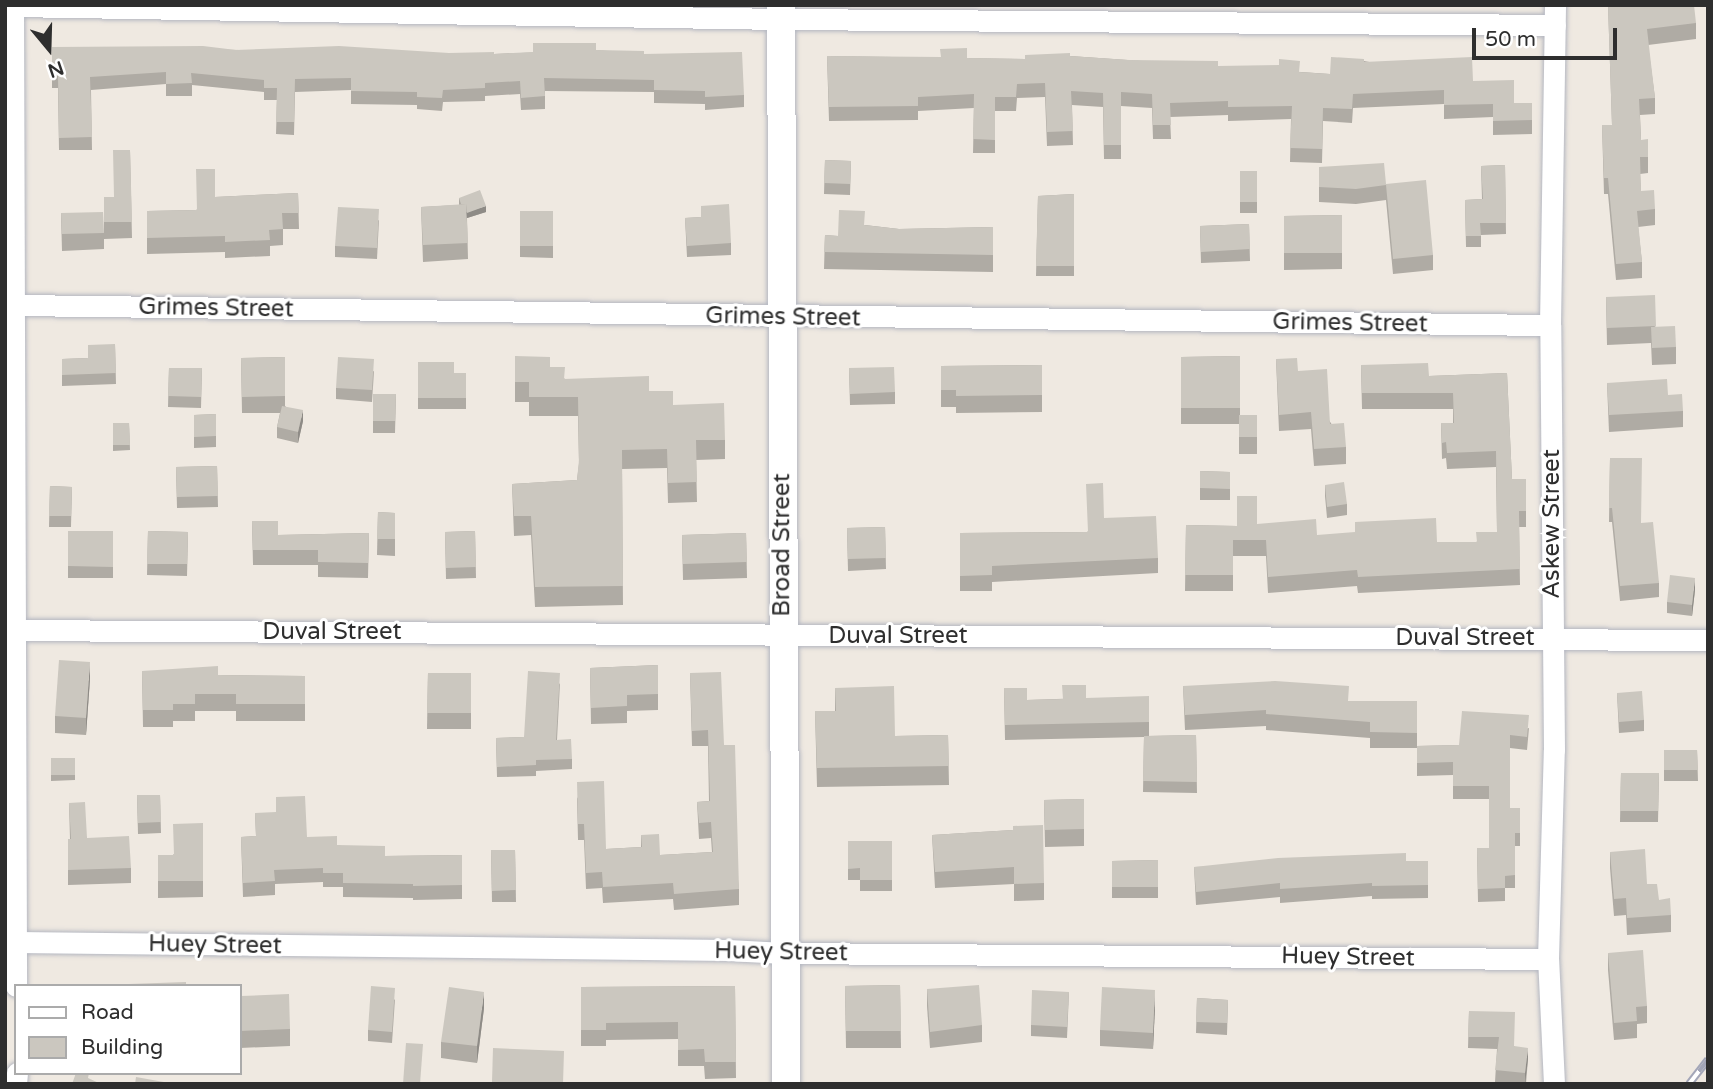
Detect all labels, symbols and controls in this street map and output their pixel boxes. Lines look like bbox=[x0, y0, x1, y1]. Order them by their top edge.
north arrow bbox=[14, 14, 84, 84]
scale bar bbox=[1475, 14, 1620, 58]
text: 50 m bbox=[1485, 27, 1536, 52]
text: N bbox=[45, 56, 67, 82]
street label: Grimes Street bbox=[138, 292, 294, 324]
street label: Grimes Street bbox=[705, 301, 861, 333]
street label: Grimes Street bbox=[1272, 307, 1428, 339]
street label: Askew Street bbox=[1538, 449, 1566, 599]
street label: Broad Street bbox=[768, 473, 796, 617]
street label: Duval Street bbox=[262, 618, 402, 646]
street label: Duval Street bbox=[828, 622, 968, 650]
street label: Duval Street bbox=[1395, 624, 1535, 652]
street label: Huey Street bbox=[148, 929, 282, 961]
street label: Huey Street bbox=[714, 936, 848, 968]
street label: Huey Street bbox=[1281, 941, 1415, 973]
legend bbox=[14, 984, 242, 1075]
text: Road bbox=[81, 1000, 134, 1025]
text: Building bbox=[81, 1035, 163, 1060]

